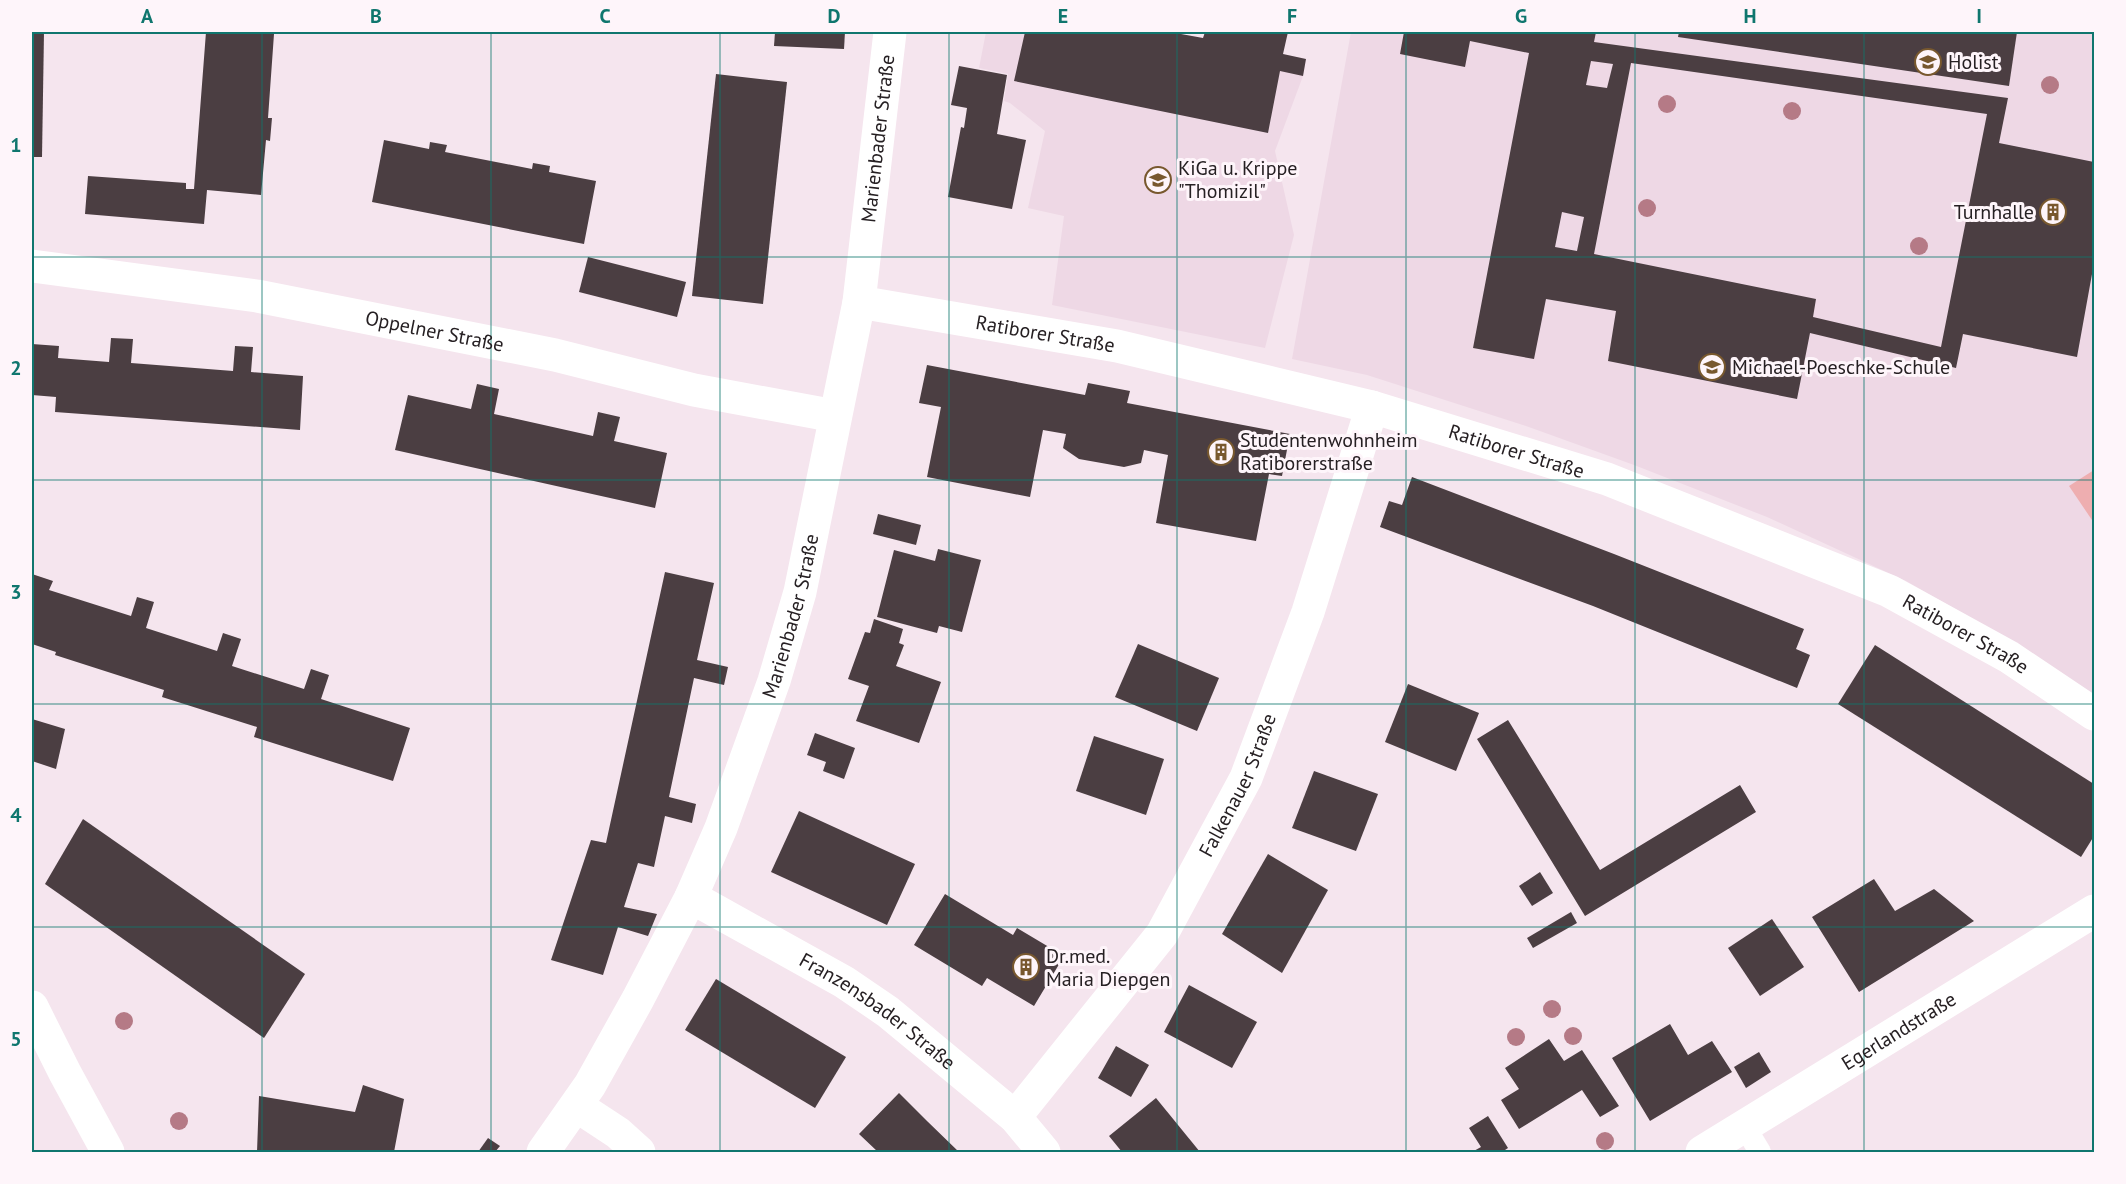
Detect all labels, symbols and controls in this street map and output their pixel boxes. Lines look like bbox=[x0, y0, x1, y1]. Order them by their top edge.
text: A bbox=[141, 3, 154, 29]
text: B bbox=[370, 3, 382, 29]
text: C bbox=[599, 3, 611, 29]
text: D bbox=[828, 3, 841, 29]
text: E bbox=[1058, 3, 1068, 29]
text: F bbox=[1287, 3, 1297, 29]
text: G bbox=[1515, 3, 1527, 29]
text: H bbox=[1743, 3, 1757, 29]
text: I bbox=[1976, 3, 1982, 29]
school or university icon: Holist bbox=[1913, 47, 1943, 77]
place label: Holist bbox=[1948, 49, 1999, 75]
street label: Marienbader Straße bbox=[855, 53, 900, 224]
text: 1 bbox=[10, 132, 22, 158]
place label: KiGa u. Krippe "Thomizil" bbox=[1178, 155, 1298, 204]
school or university icon: KiGa u. Krippe "Thomizil" bbox=[1143, 165, 1173, 195]
building icon: Turnhalle bbox=[2038, 197, 2068, 227]
place label: Turnhalle bbox=[1954, 199, 2034, 225]
street label: Oppelner Straße bbox=[363, 305, 506, 358]
street label: Ratiborer Straße bbox=[974, 309, 1117, 358]
school or university icon: Michael-Poeschke-Schule bbox=[1697, 352, 1727, 382]
place label: Michael-Poeschke-Schule bbox=[1732, 354, 1950, 380]
text: 2 bbox=[10, 355, 22, 381]
street label: Ratiborer Straße bbox=[1445, 418, 1587, 484]
place label: Studentenwohnheim Ratiborerstraße bbox=[1240, 427, 1417, 476]
building icon: Studentenwohnheim Ratiborerstraße bbox=[1206, 437, 1236, 467]
street label: Marienbader Straße bbox=[756, 532, 825, 702]
text: 3 bbox=[10, 579, 22, 605]
street label: Ratiborer Straße bbox=[1898, 588, 2034, 680]
street label: Falkenauer Straße bbox=[1193, 710, 1282, 861]
text: 4 bbox=[10, 802, 22, 828]
place label: Dr.med. Maria Diepgen bbox=[1046, 943, 1170, 992]
street label: Franzensbader Straße bbox=[795, 947, 961, 1075]
building icon: Dr.med. Maria Diepgen bbox=[1011, 952, 1041, 982]
street label: Egerlandstraße bbox=[1837, 986, 1961, 1076]
text: 5 bbox=[10, 1026, 22, 1052]

